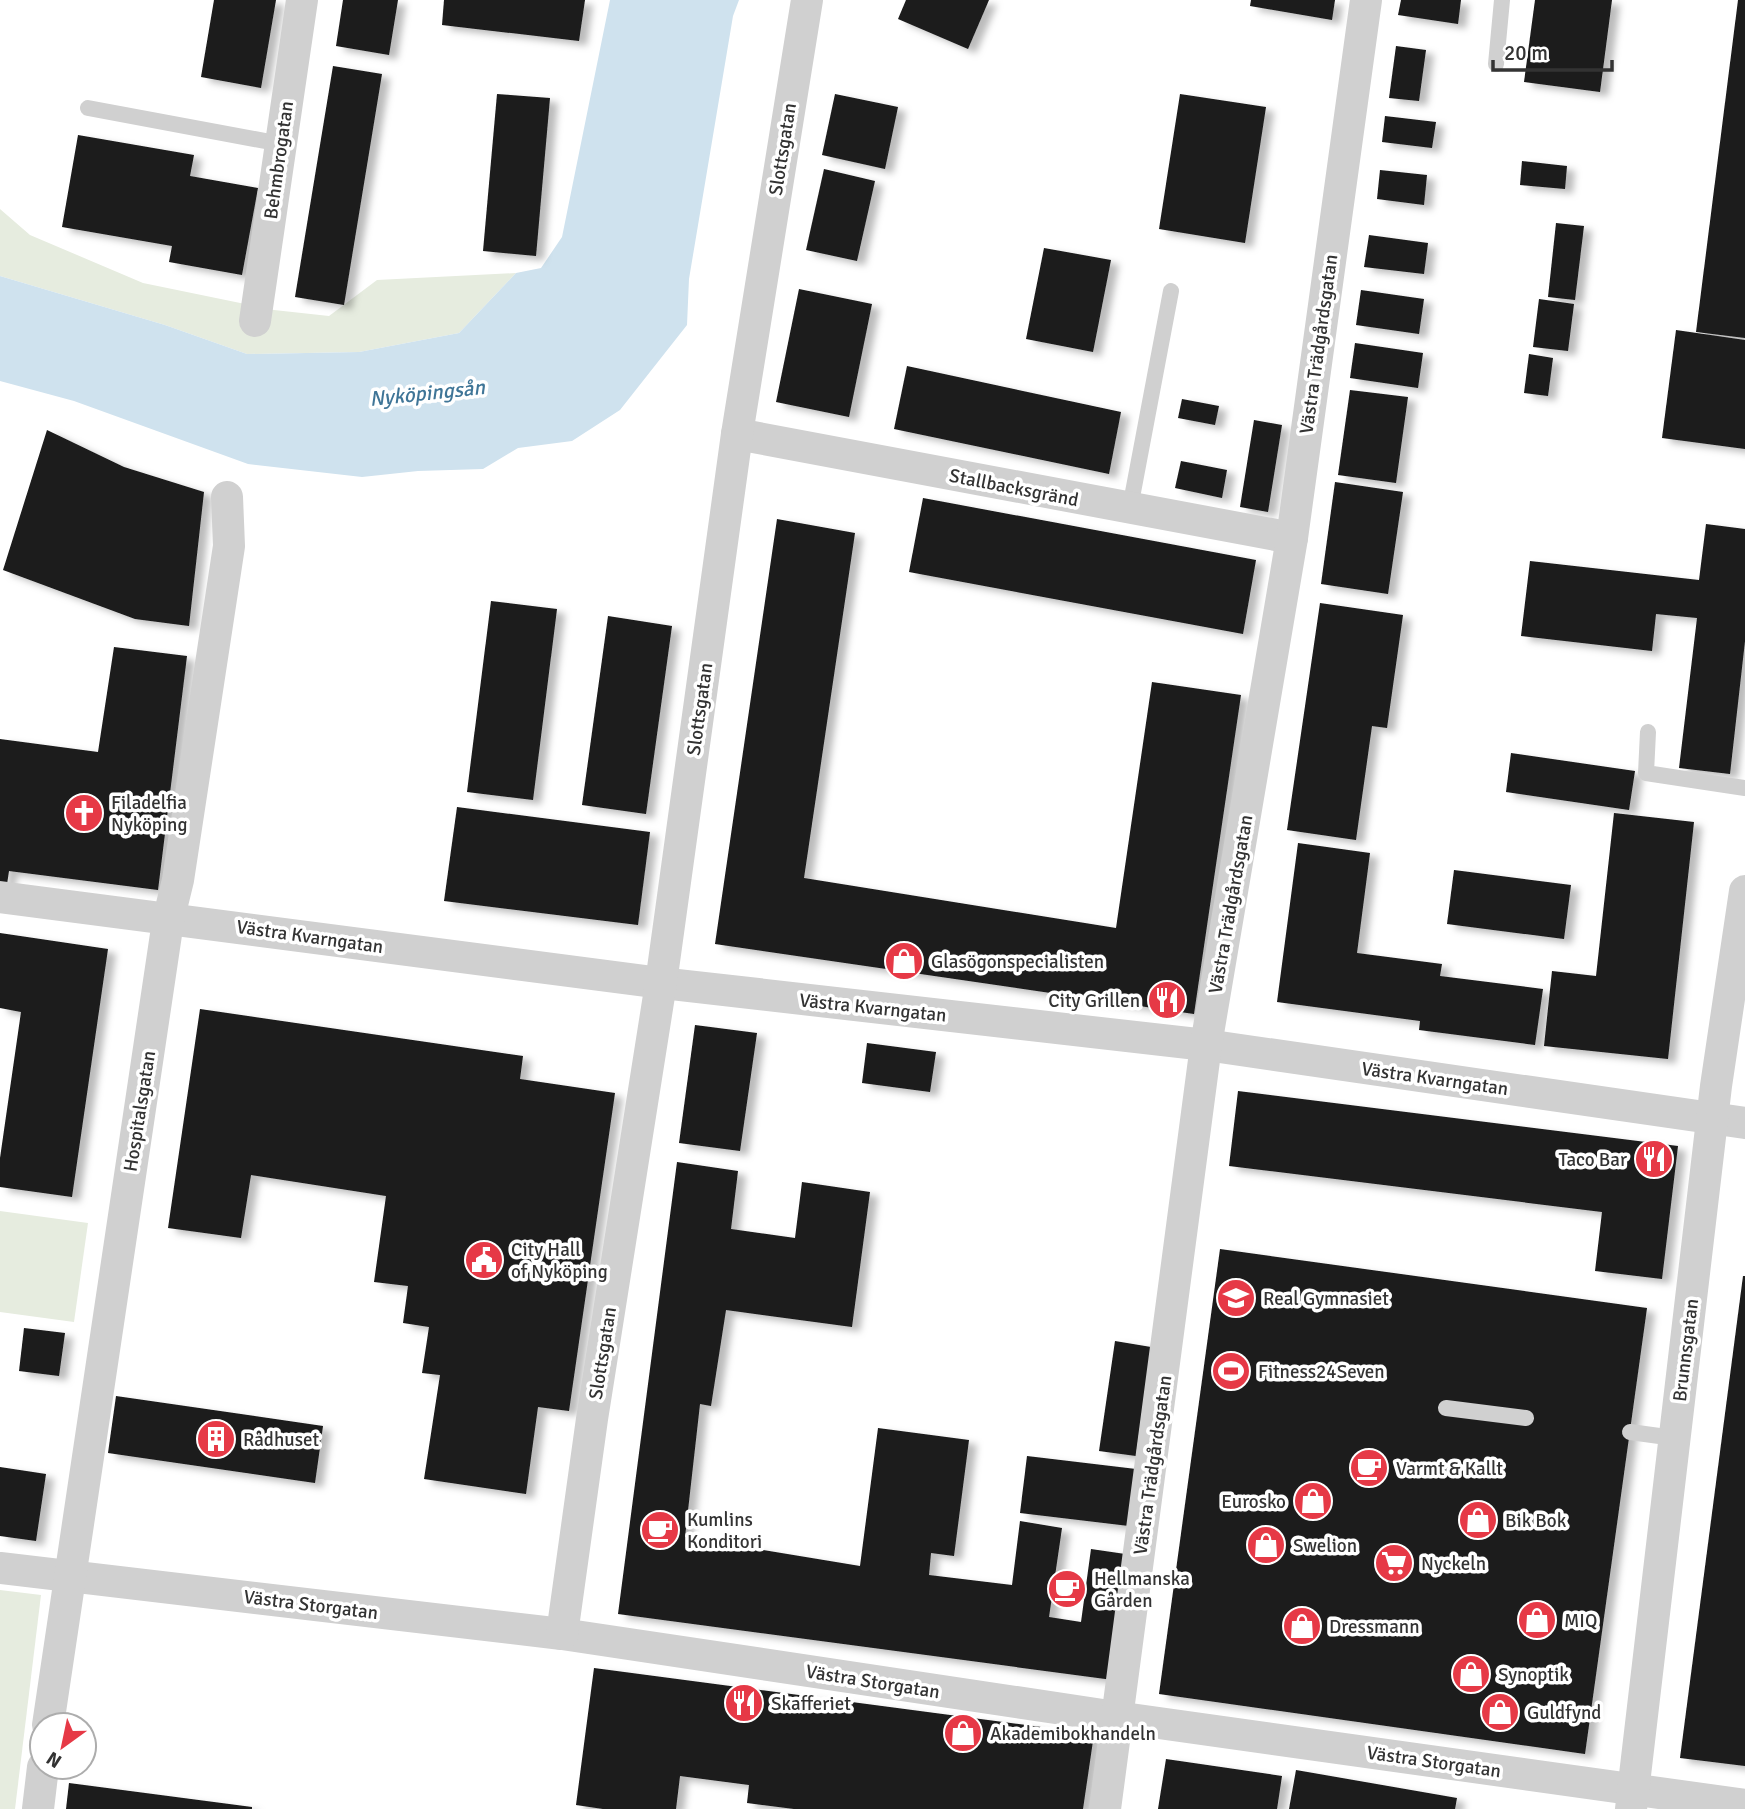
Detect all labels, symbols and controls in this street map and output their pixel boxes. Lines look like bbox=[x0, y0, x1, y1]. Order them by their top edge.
scale bar bbox=[1493, 28, 1612, 72]
text: 20 m bbox=[1504, 40, 1548, 66]
street label: Behmbrogatan bbox=[259, 99, 299, 221]
street label: Slottsgatan bbox=[764, 101, 802, 197]
street label: Västra Trädgårdsgatan bbox=[1294, 253, 1343, 436]
water label: Nyköpingsån bbox=[368, 374, 486, 412]
street label: Stallbacksgränd bbox=[947, 464, 1080, 512]
street label: Slottsgatan bbox=[682, 661, 718, 757]
place label: Filadelfia Nyköping bbox=[111, 791, 187, 837]
church icon: Filadelfia Nyköping bbox=[63, 792, 105, 834]
street label: Västra Trädgårdsgatan bbox=[1203, 813, 1259, 996]
street label: Västra Kvarngatan bbox=[235, 915, 385, 959]
shop icon: Glasögonspecialisten bbox=[883, 940, 925, 982]
place label: Glasögonspecialisten bbox=[931, 950, 1104, 974]
restaurant icon: City Grillen bbox=[1146, 979, 1188, 1021]
street label: Västra Kvarngatan bbox=[798, 988, 948, 1028]
place label: City Grillen bbox=[1048, 989, 1140, 1013]
street label: Hospitalsgatan bbox=[119, 1049, 161, 1173]
street label: Västra Kvarngatan bbox=[1360, 1057, 1510, 1101]
restaurant icon: Taco Bar bbox=[1633, 1138, 1675, 1180]
place label: Taco Bar bbox=[1558, 1148, 1627, 1172]
place label: City Hall of Nyköping bbox=[511, 1238, 608, 1284]
public building icon: City Hall of Nyköping bbox=[463, 1239, 505, 1281]
school or university icon: Real Gymnasiet bbox=[1215, 1277, 1257, 1319]
place label: Real Gymnasiet bbox=[1263, 1287, 1389, 1311]
street label: Brunnsgatan bbox=[1668, 1297, 1704, 1403]
street label: Slottsgatan bbox=[584, 1305, 622, 1401]
sports icon: Fitness24Seven bbox=[1210, 1350, 1252, 1392]
place label: Fitness24Seven bbox=[1258, 1360, 1385, 1384]
street label: Västra Trädgårdsgatan bbox=[1128, 1374, 1177, 1557]
building icon: Rådhuset bbox=[195, 1418, 237, 1460]
place label: Rådhuset bbox=[243, 1428, 319, 1452]
cafe icon: Varmt & Kallt bbox=[1348, 1447, 1390, 1489]
place label: Varmt & Kallt bbox=[1396, 1457, 1503, 1481]
shop icon: Eurosko bbox=[1292, 1480, 1334, 1522]
place label: Eurosko bbox=[1221, 1490, 1286, 1514]
shop icon: Bik Bok bbox=[1457, 1499, 1499, 1541]
place label: Kumlins Konditori bbox=[687, 1508, 762, 1554]
cafe icon: Kumlins Konditori bbox=[639, 1509, 681, 1551]
place label: Bik Bok bbox=[1505, 1509, 1567, 1533]
shop icon: Swelion bbox=[1245, 1524, 1287, 1566]
place label: Swelion bbox=[1293, 1534, 1357, 1558]
supermarket icon: Nyckeln bbox=[1373, 1542, 1415, 1584]
place label: Nyckeln bbox=[1421, 1552, 1486, 1576]
place label: Hellmanska Gården bbox=[1094, 1567, 1190, 1613]
cafe icon: Hellmanska Gården bbox=[1046, 1568, 1088, 1610]
street label: Västra Storgatan bbox=[242, 1585, 379, 1625]
shop icon: MIQ bbox=[1516, 1599, 1558, 1641]
shop icon: Dressmann bbox=[1281, 1605, 1323, 1647]
place label: MIQ bbox=[1564, 1609, 1597, 1633]
place label: Dressmann bbox=[1329, 1615, 1420, 1639]
shop icon: Synoptik bbox=[1450, 1653, 1492, 1695]
street label: Västra Storgatan bbox=[804, 1660, 942, 1704]
place label: Synoptik bbox=[1498, 1663, 1569, 1687]
restaurant icon: Skafferiet bbox=[723, 1682, 765, 1724]
shop icon: Guldfynd bbox=[1479, 1691, 1521, 1733]
place label: Skafferiet bbox=[771, 1692, 851, 1716]
place label: Guldfynd bbox=[1527, 1701, 1601, 1725]
north arrow bbox=[28, 1711, 98, 1781]
shop icon: Akademibokhandeln bbox=[942, 1712, 984, 1754]
place label: Akademibokhandeln bbox=[990, 1722, 1156, 1746]
street label: Västra Storgatan bbox=[1365, 1741, 1503, 1783]
text: N bbox=[42, 1746, 66, 1773]

